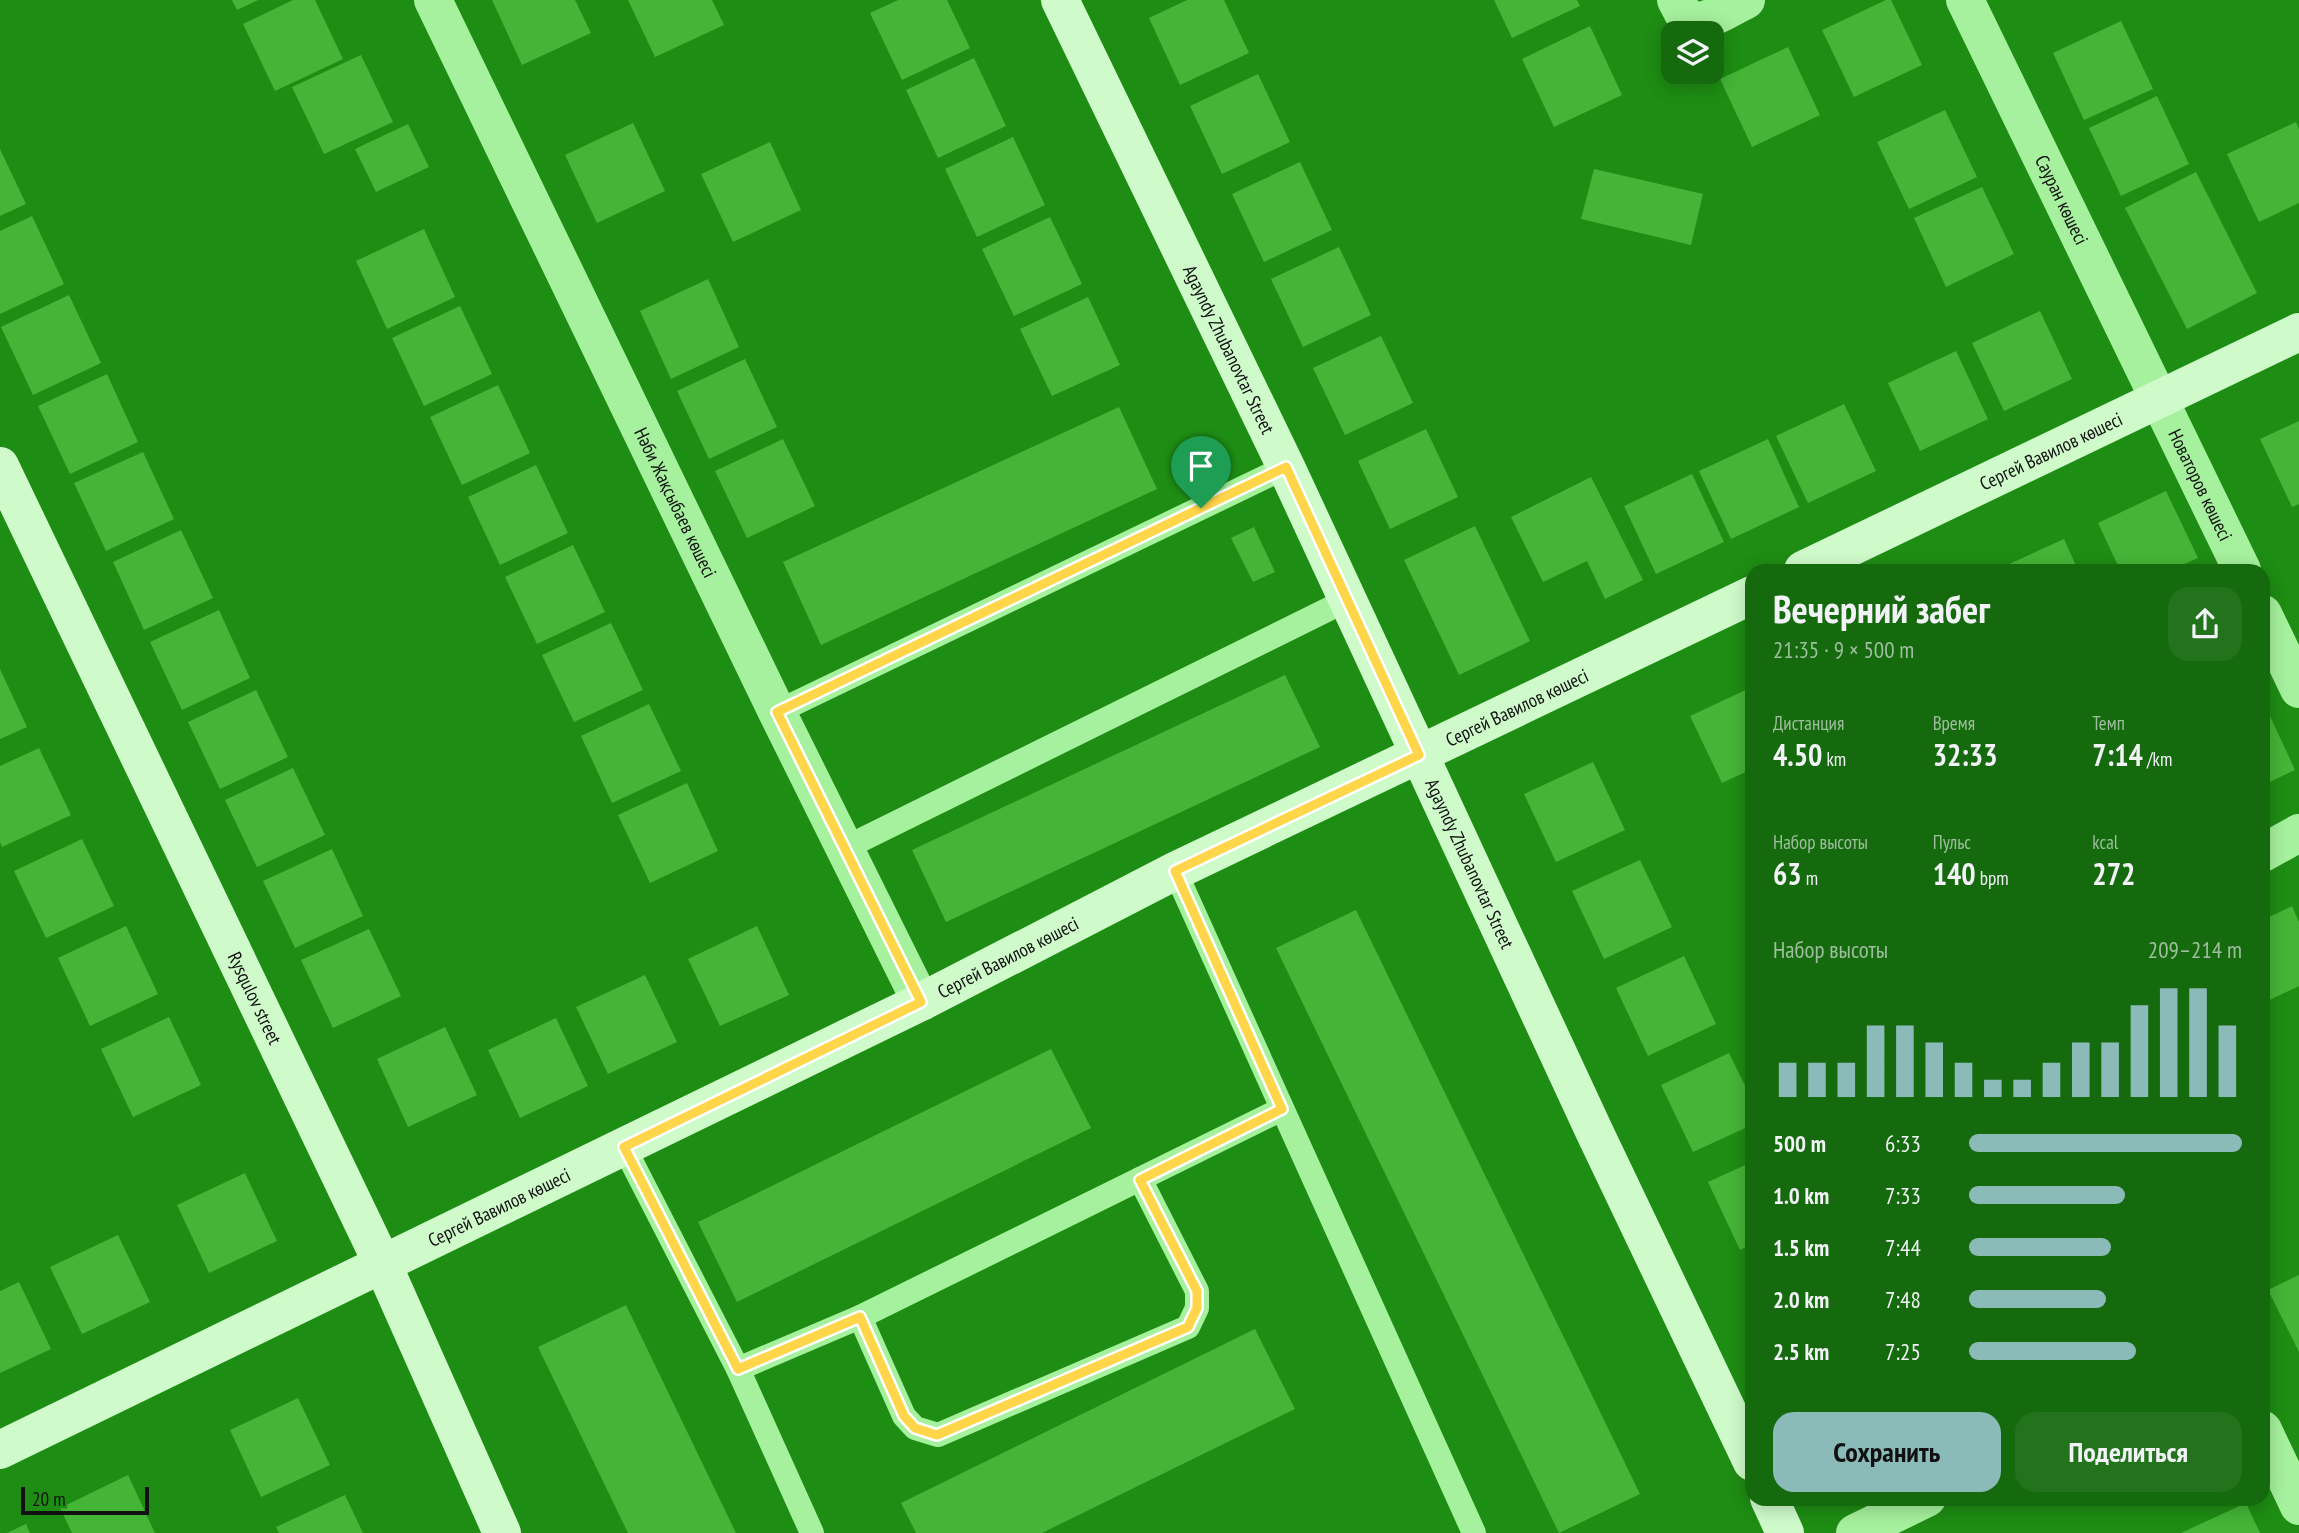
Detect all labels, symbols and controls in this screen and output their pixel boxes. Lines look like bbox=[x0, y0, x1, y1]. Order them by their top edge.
map controls bbox=[1661, 21, 1724, 84]
button: layers bbox=[1661, 21, 1724, 84]
street label: Сауран көшесі bbox=[2030, 151, 2094, 249]
street label: Agayndy Zhubanovtar Street bbox=[1178, 261, 1280, 438]
street label: Сергей Вавилов көшесі bbox=[1976, 407, 2126, 495]
street label: Нәби Жақсыбаев көшесі bbox=[629, 423, 722, 581]
street label: Новаторов көшесі bbox=[2163, 425, 2238, 545]
pin bbox=[1171, 436, 1231, 508]
icon: arrive bbox=[1182, 447, 1220, 485]
text: Вечерний забег bbox=[1773, 584, 1990, 633]
button: share bbox=[2168, 587, 2242, 661]
text: 21:35 · 9 × 500 m bbox=[1773, 635, 1914, 664]
street label: Сергей Вавилов көшесі bbox=[1442, 663, 1592, 752]
text: Дистанция bbox=[1773, 711, 1844, 735]
text: Время bbox=[1933, 711, 1975, 735]
text: Темп bbox=[2092, 711, 2125, 735]
text: 4.50 bbox=[1773, 735, 1822, 774]
text: 32:33 bbox=[1933, 735, 1998, 774]
text: 7:14 bbox=[2092, 735, 2143, 774]
text: km bbox=[1822, 747, 1846, 771]
text: /km bbox=[2143, 747, 2172, 771]
street label: Agayndy Zhubanovtar Street bbox=[1420, 775, 1520, 953]
text: Набор высоты bbox=[1773, 830, 1868, 854]
text: Пульс bbox=[1933, 830, 1971, 854]
text: kcal bbox=[2092, 830, 2118, 854]
text: 63 bbox=[1773, 854, 1802, 893]
text: 140 bbox=[1933, 854, 1976, 893]
text: 272 bbox=[2092, 854, 2135, 893]
text: m bbox=[1802, 866, 1818, 890]
text: bpm bbox=[1976, 866, 2009, 890]
street label: Сергей Вавилов көшесі bbox=[933, 911, 1083, 1003]
text: Набор высоты bbox=[1773, 935, 1888, 964]
text: 209–214 m bbox=[2148, 935, 2242, 964]
street label: Rysqulov street bbox=[223, 948, 288, 1049]
text: 500 m bbox=[1773, 1129, 1826, 1158]
text: 6:33 bbox=[1885, 1129, 1921, 1158]
street label: Сергей Вавилов көшесі bbox=[424, 1162, 574, 1252]
text: 1.0 km bbox=[1773, 1181, 1829, 1210]
text: 7:33 bbox=[1885, 1181, 1921, 1210]
text: 1.5 km bbox=[1773, 1233, 1829, 1262]
text: 7:44 bbox=[1885, 1233, 1921, 1262]
text: 2.0 km bbox=[1773, 1285, 1829, 1314]
text: 7:48 bbox=[1885, 1285, 1921, 1314]
text: 2.5 km bbox=[1773, 1337, 1829, 1366]
text: 7:25 bbox=[1885, 1337, 1921, 1366]
button: Сохранить bbox=[1773, 1412, 2001, 1492]
button: Поделиться bbox=[2015, 1412, 2242, 1492]
scale bar bbox=[21, 1484, 149, 1516]
text: 20 m bbox=[32, 1487, 66, 1511]

